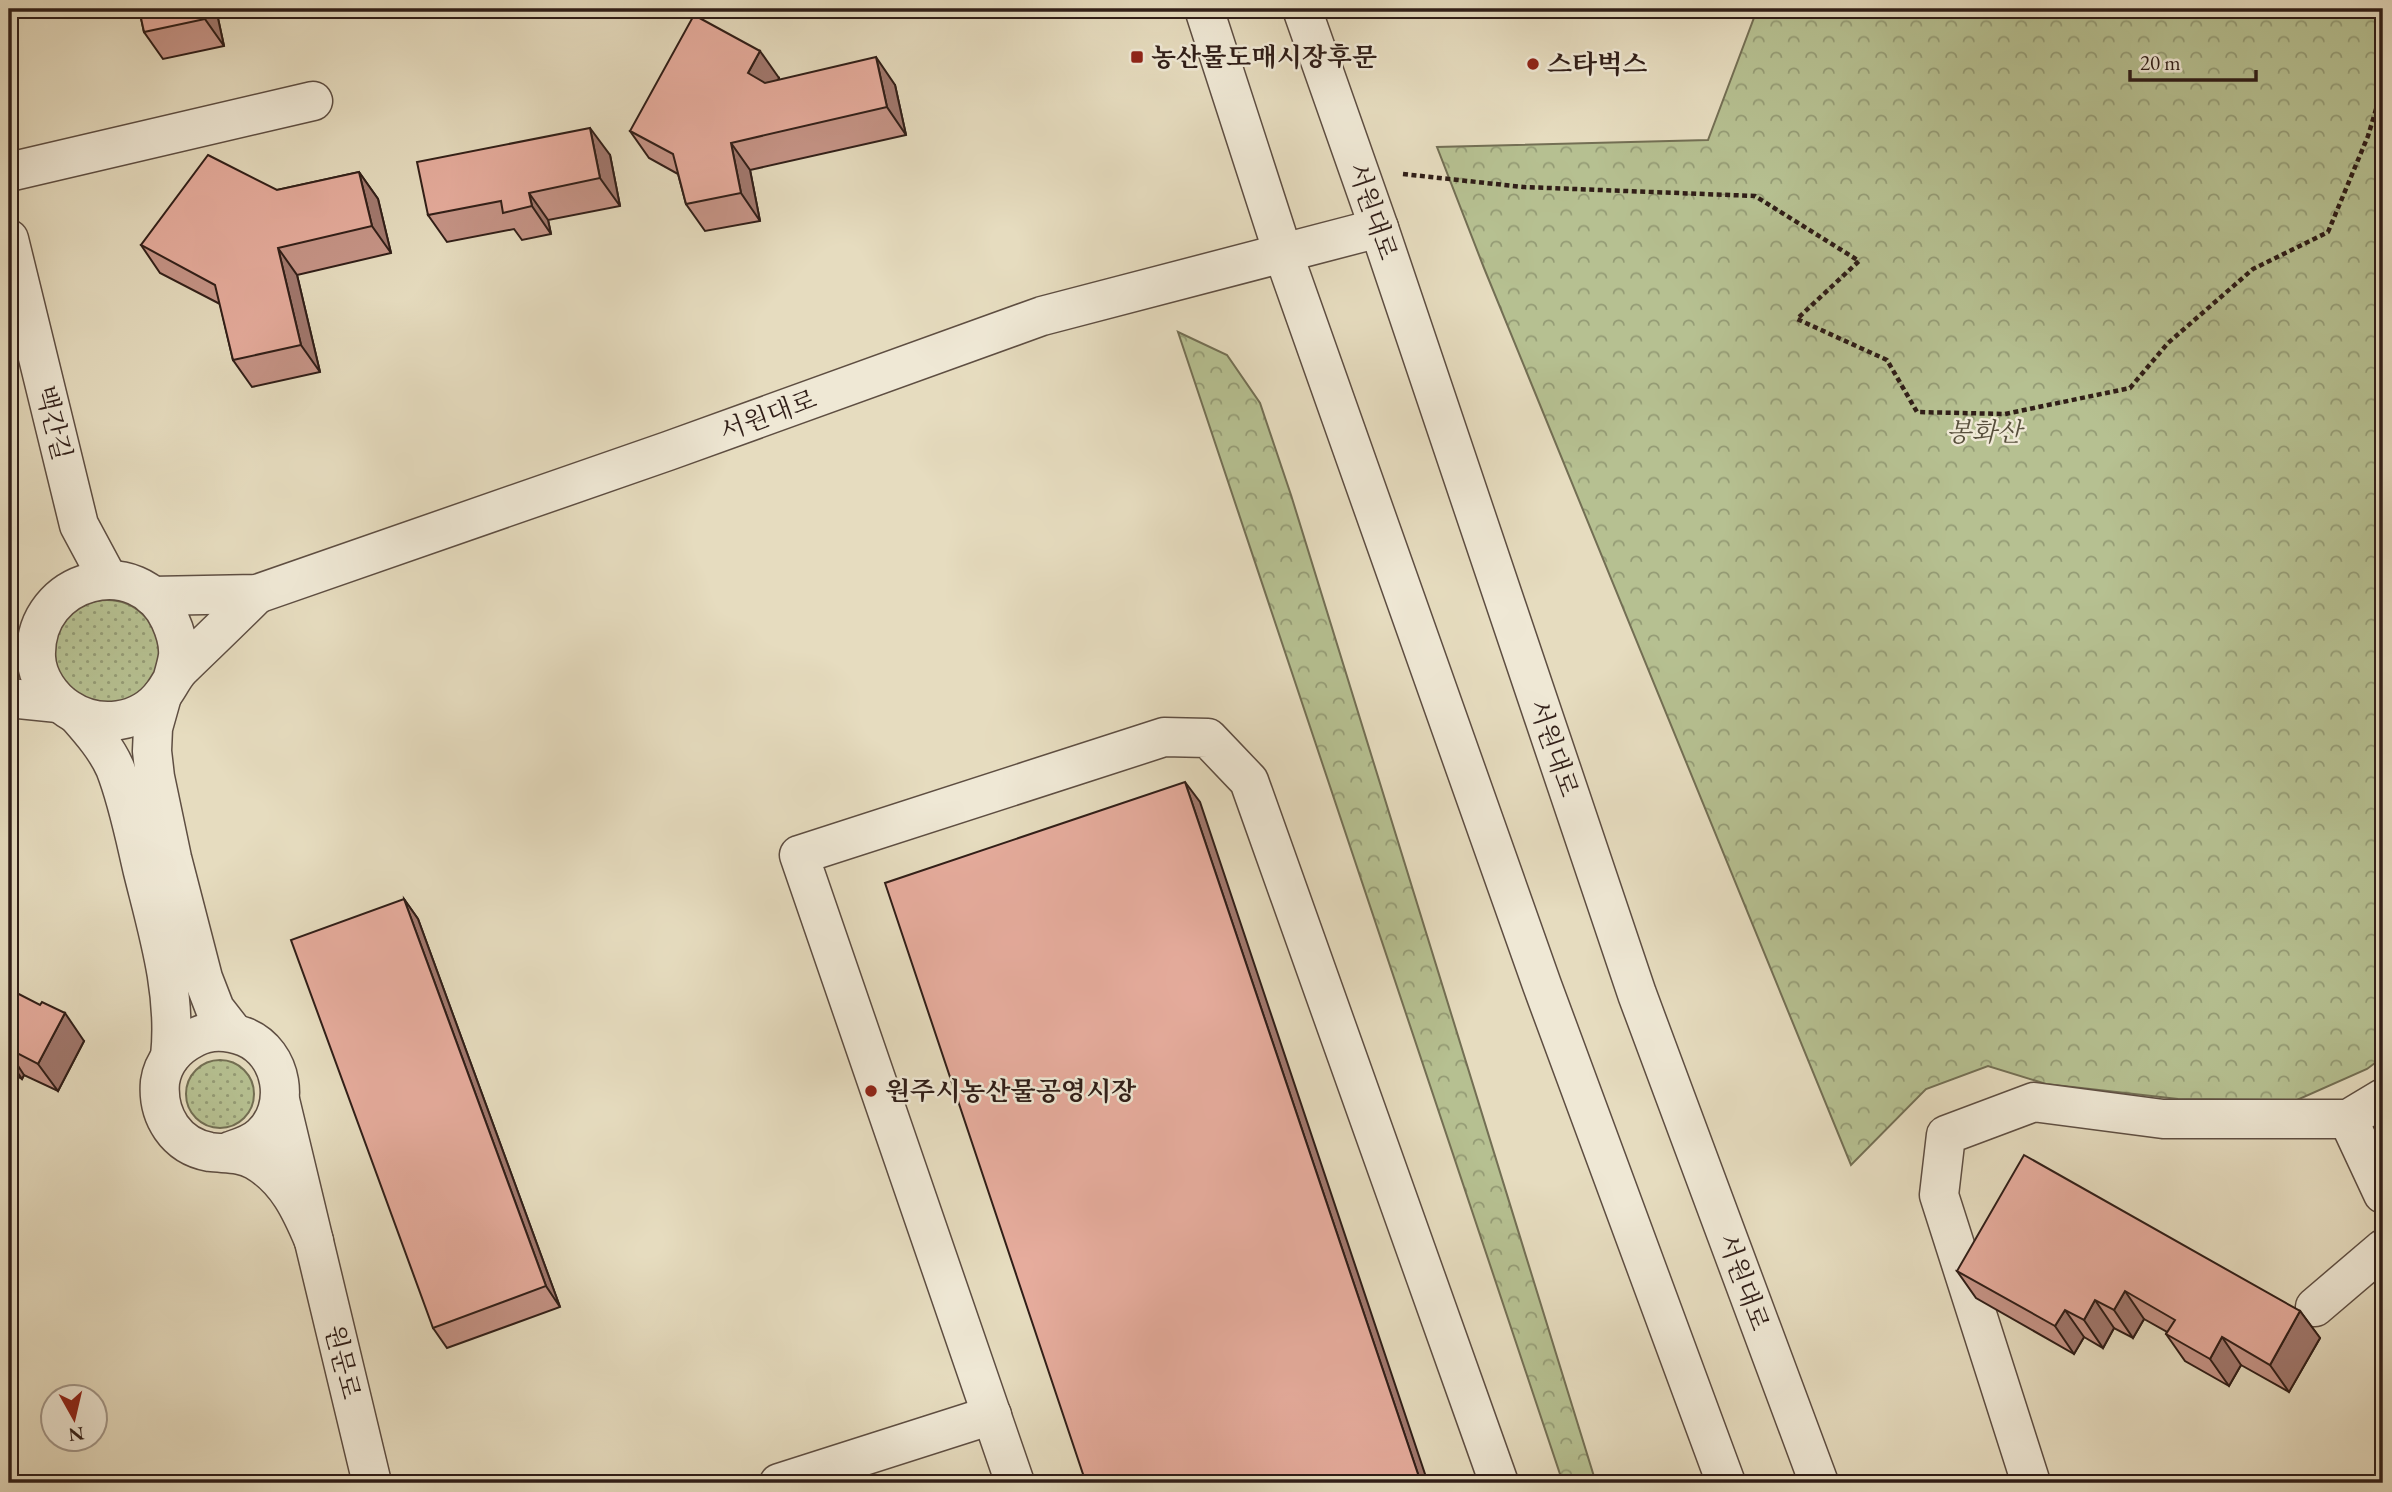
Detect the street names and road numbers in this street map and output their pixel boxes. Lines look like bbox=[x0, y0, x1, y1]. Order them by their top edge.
street label: 서원대로 bbox=[1341, 158, 1405, 264]
street label: 백간길 bbox=[28, 382, 80, 464]
street label: 서원대로 bbox=[715, 382, 821, 448]
street label: 서원대로 bbox=[1522, 695, 1586, 801]
street label: 서원대로 bbox=[1711, 1229, 1777, 1335]
street label: 원문로 bbox=[317, 1321, 369, 1403]

